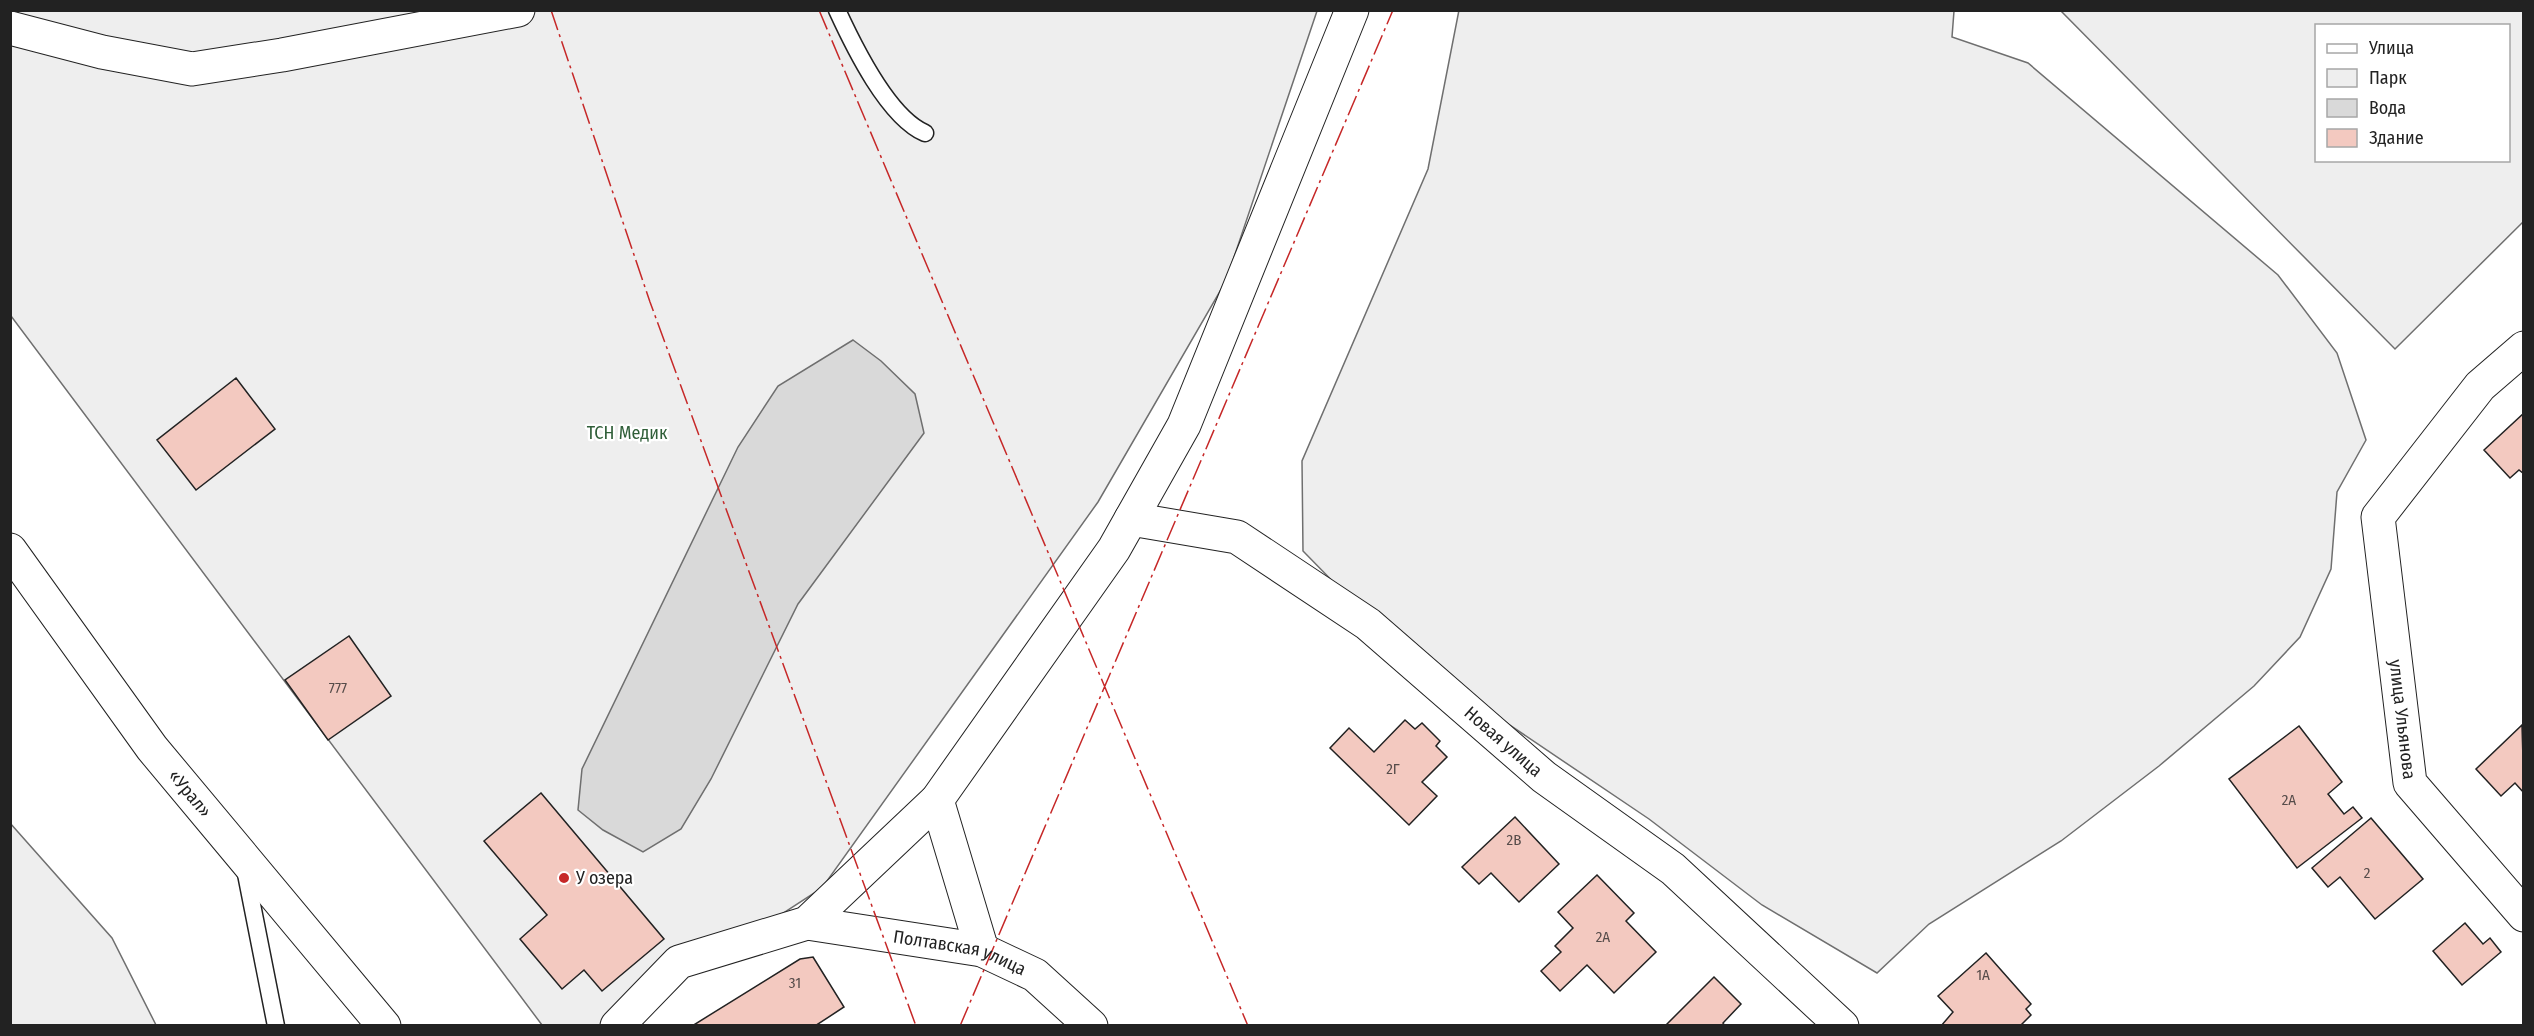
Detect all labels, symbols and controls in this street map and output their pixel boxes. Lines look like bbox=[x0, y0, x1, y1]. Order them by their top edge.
legend bbox=[2315, 24, 2510, 162]
text: Улица bbox=[2368, 37, 2414, 59]
text: Парк bbox=[2369, 67, 2407, 89]
text: Вода bbox=[2369, 97, 2406, 119]
text: Здание bbox=[2369, 127, 2424, 149]
park label: ТСН Медик bbox=[587, 422, 668, 444]
street label: улица Ульянова bbox=[2384, 658, 2420, 781]
house number: 777 bbox=[329, 679, 347, 697]
street label: Новая улица bbox=[1460, 702, 1547, 782]
house number: 2Г bbox=[1386, 760, 1400, 778]
street label: «Урал» bbox=[164, 765, 216, 822]
house number: 2А bbox=[2282, 791, 2296, 809]
house number: 2В bbox=[1507, 831, 1521, 849]
house number: 2 bbox=[2364, 864, 2371, 882]
place label: У озера bbox=[575, 867, 633, 889]
marker: У озера bbox=[557, 871, 571, 885]
street label: Полтавская улица bbox=[892, 925, 1030, 980]
house number: 2А bbox=[1596, 928, 1610, 946]
house number: 1А bbox=[1976, 966, 1990, 984]
house number: 31 bbox=[789, 974, 801, 992]

